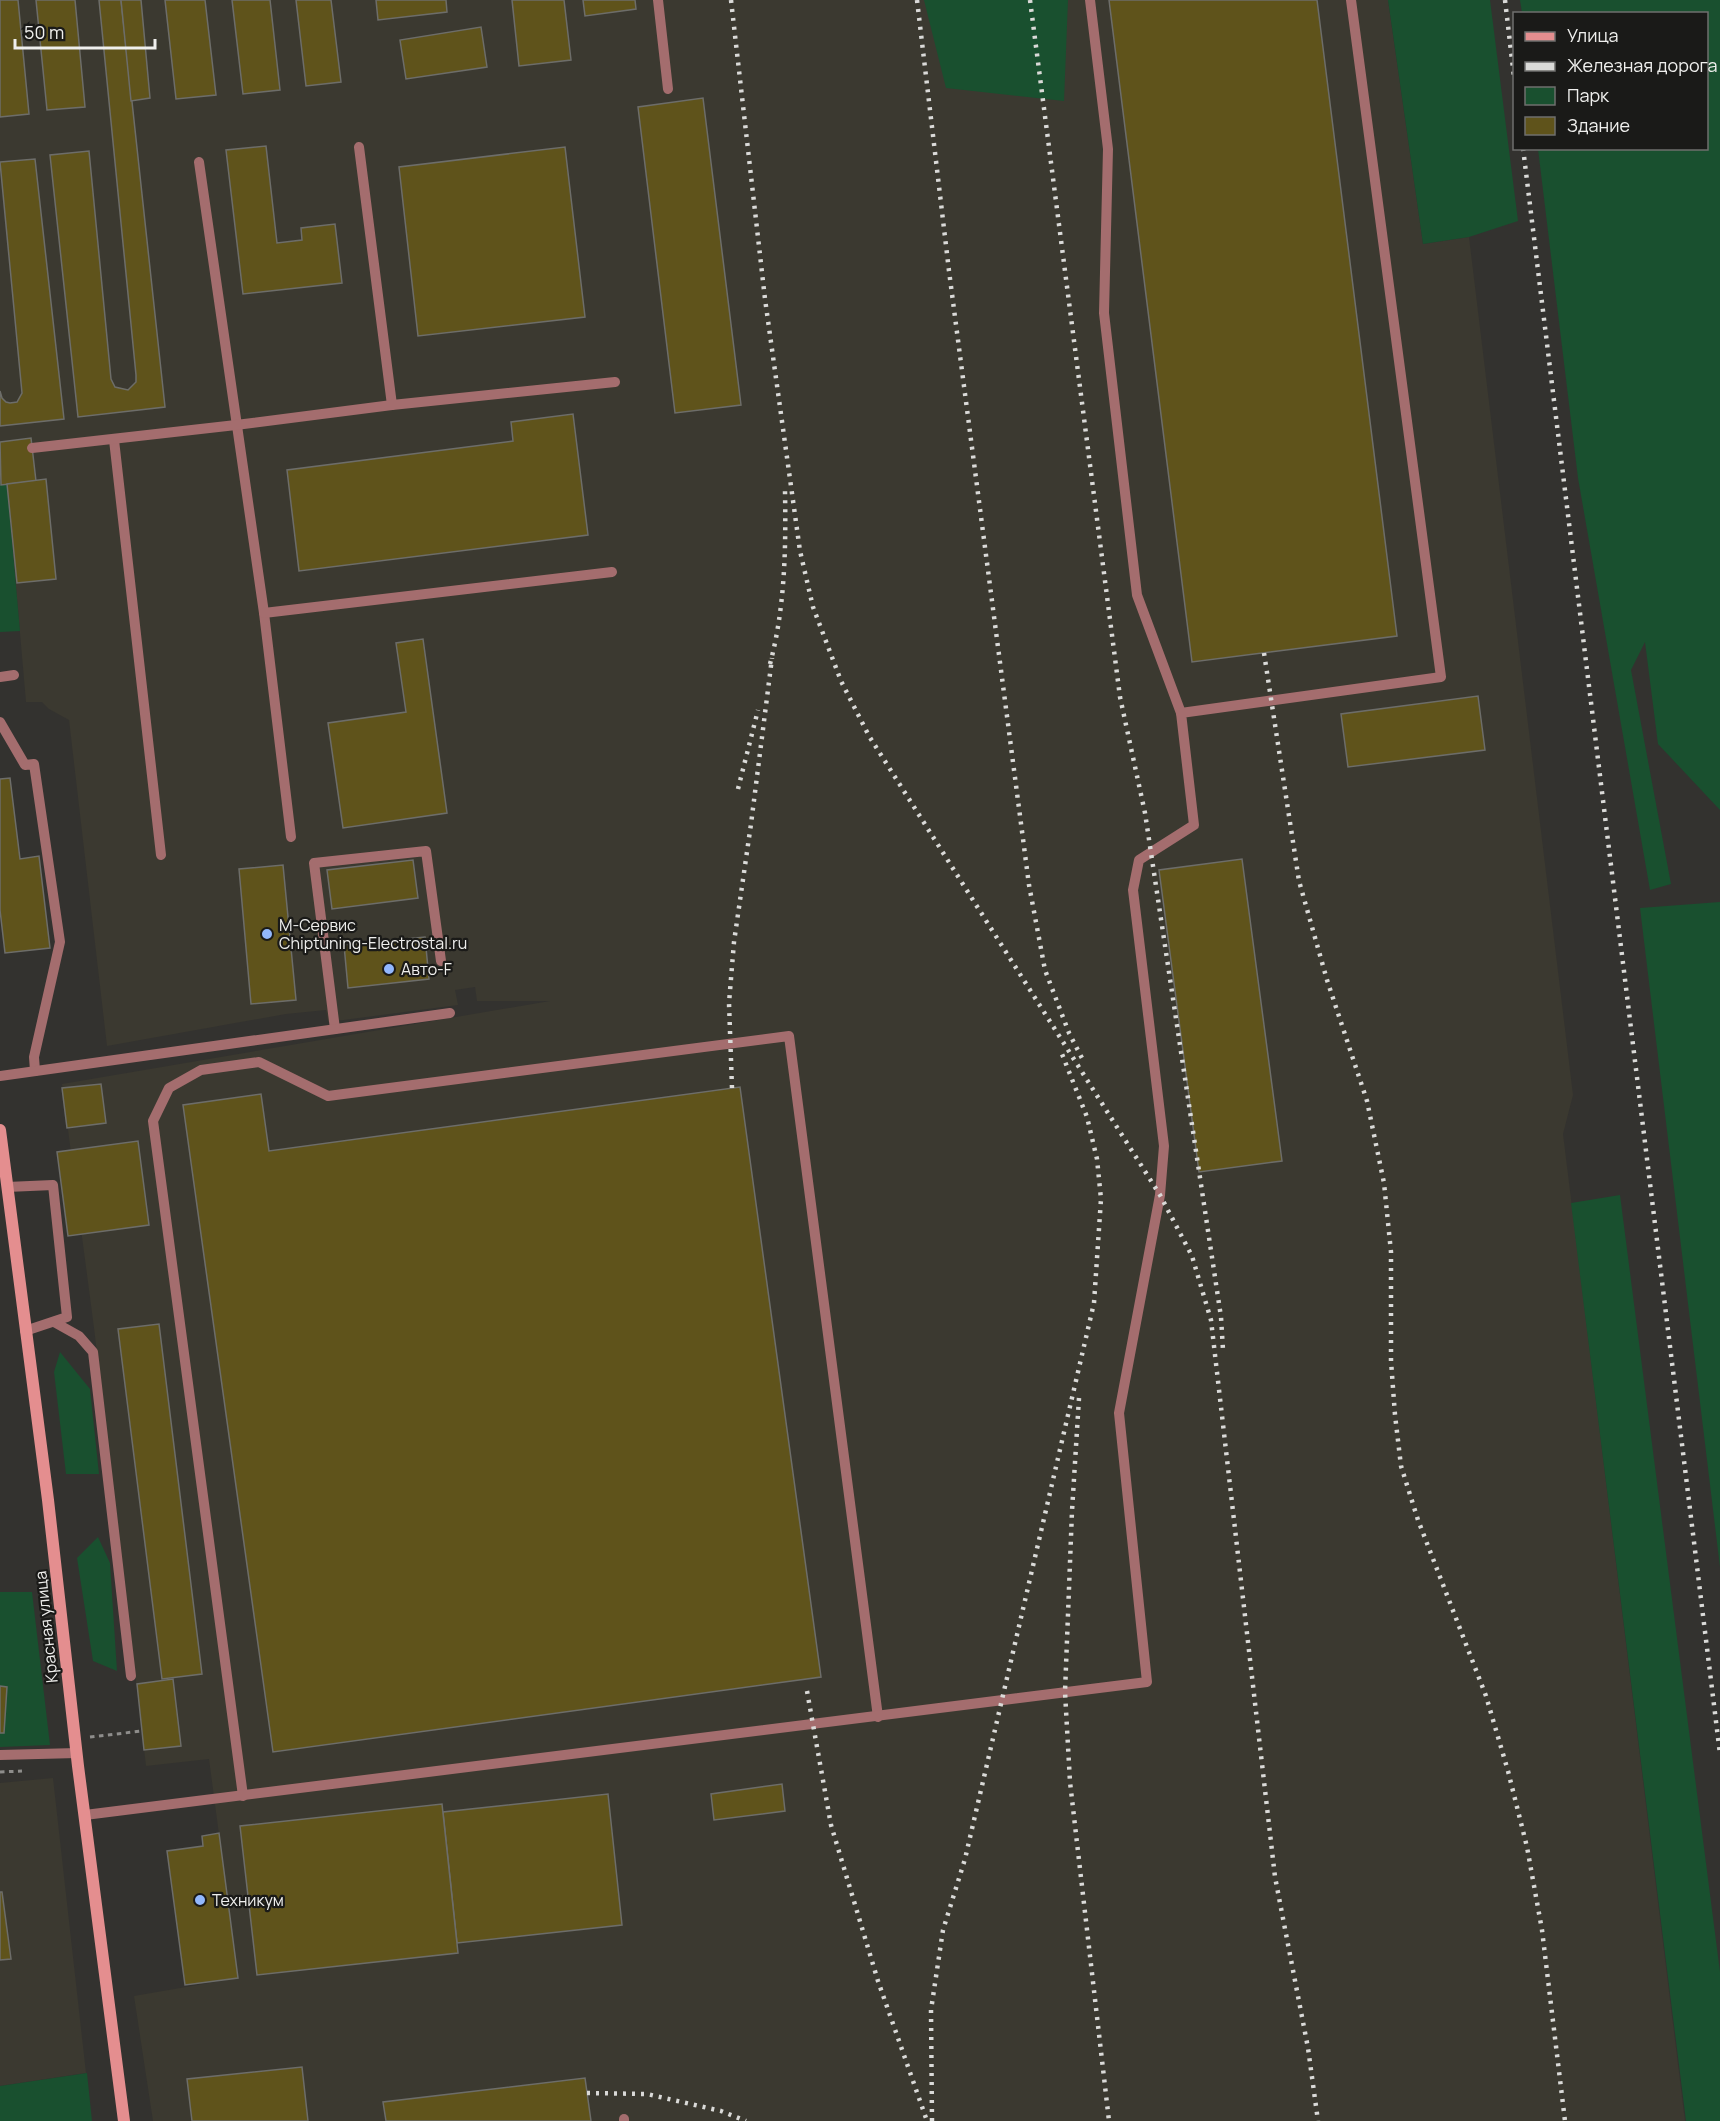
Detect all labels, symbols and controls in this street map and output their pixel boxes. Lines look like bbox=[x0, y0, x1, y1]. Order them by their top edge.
scale bar bbox=[15, 12, 154, 50]
legend bbox=[1513, 12, 1708, 150]
text: 50 m bbox=[24, 20, 64, 44]
text: Улица bbox=[1567, 23, 1619, 47]
text: Железная дорога bbox=[1567, 53, 1718, 77]
text: Парк bbox=[1567, 83, 1610, 107]
text: Здание bbox=[1567, 113, 1630, 137]
place label: M-Сервис Chiptuning-Electrostal.ru bbox=[279, 914, 467, 954]
marker: M-Сервис Chiptuning-Electrostal.ru bbox=[260, 927, 274, 941]
place label: Авто-F bbox=[401, 958, 452, 980]
marker: Авто-F bbox=[382, 962, 396, 976]
street label: Красная улица bbox=[29, 1570, 63, 1684]
place label: Техникум bbox=[212, 1889, 284, 1911]
marker: Техникум bbox=[193, 1893, 207, 1907]

